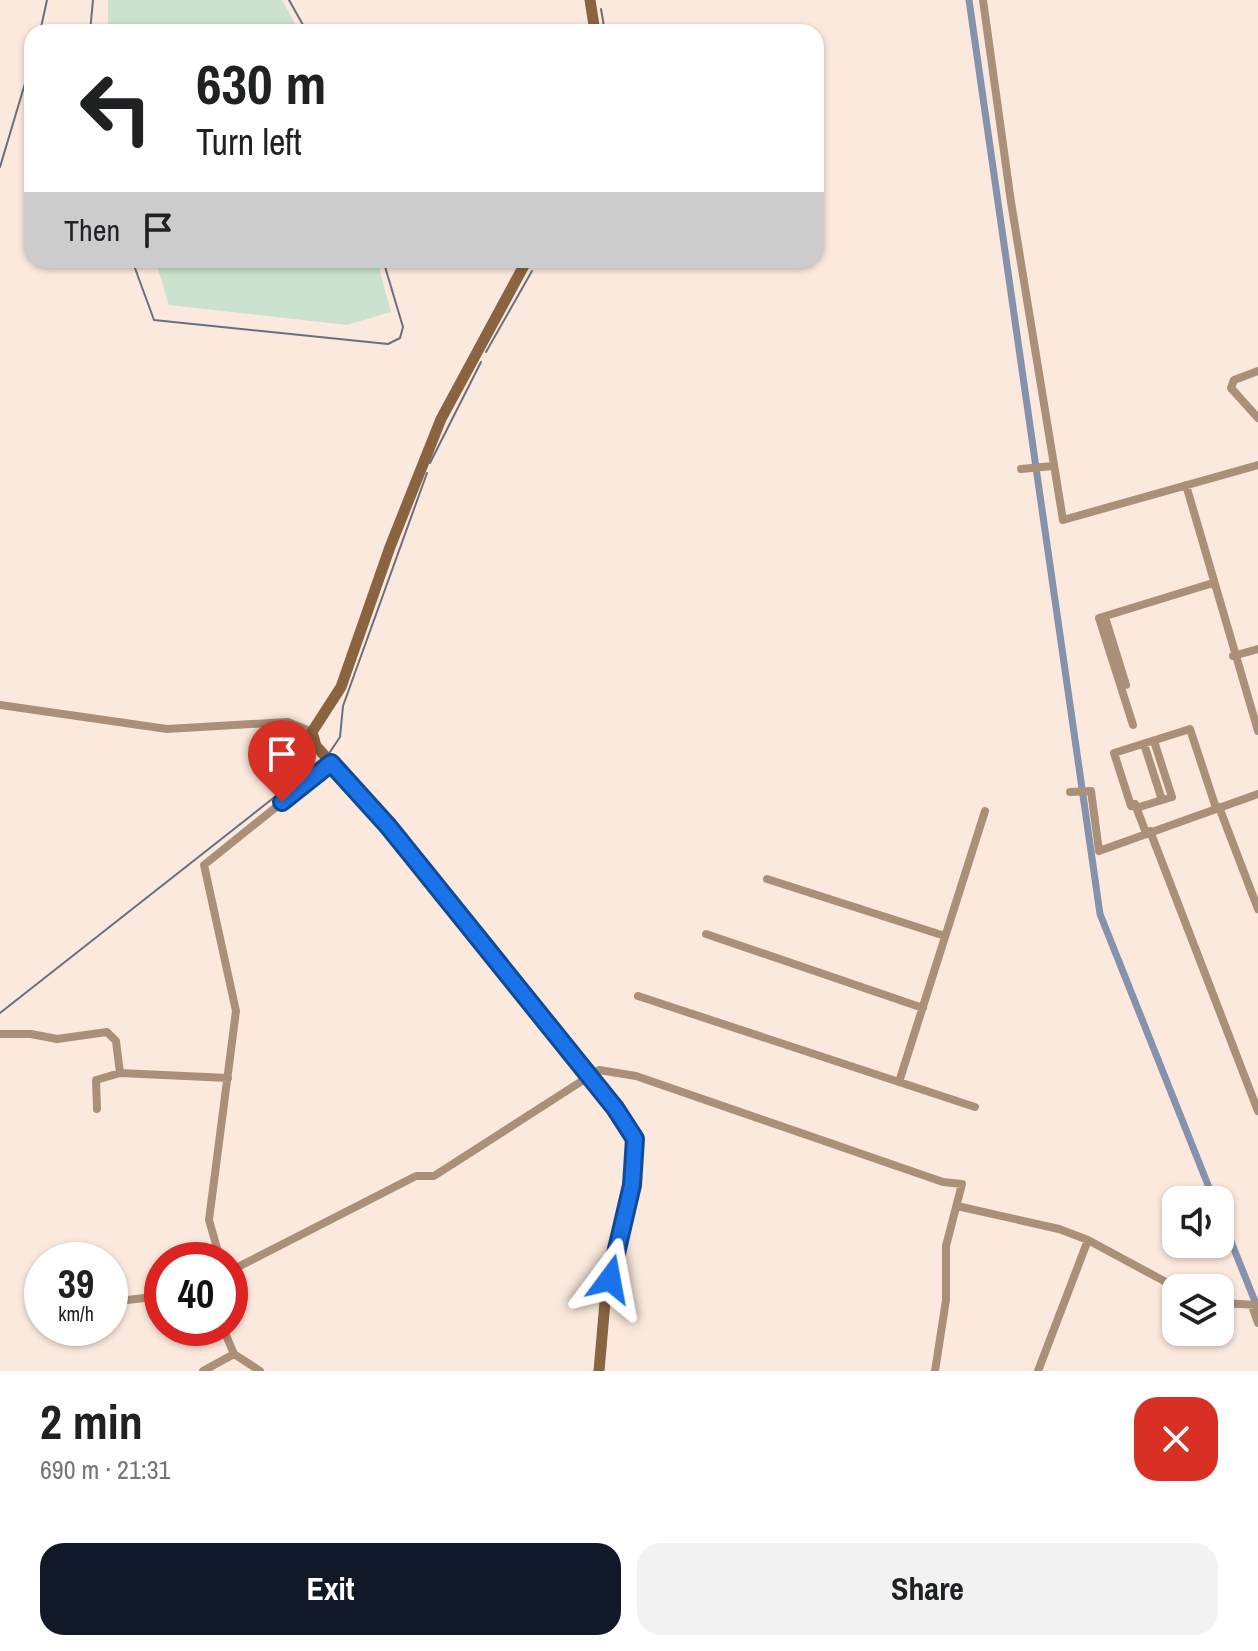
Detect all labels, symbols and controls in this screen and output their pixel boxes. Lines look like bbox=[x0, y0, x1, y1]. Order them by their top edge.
text: 630 m bbox=[196, 46, 326, 121]
icon: left bbox=[64, 56, 168, 160]
text: Turn left bbox=[196, 118, 302, 166]
icon: arrive bbox=[136, 208, 180, 252]
text: Then bbox=[64, 210, 120, 250]
pin bbox=[248, 720, 316, 802]
icon: arrive bbox=[260, 732, 304, 776]
map controls bbox=[1162, 1186, 1234, 1346]
button: sound bbox=[1162, 1186, 1234, 1258]
position arrow bbox=[568, 1237, 652, 1321]
speed limit sign: 40 bbox=[144, 1242, 248, 1346]
text: 39 bbox=[58, 1257, 94, 1310]
button: layers bbox=[1162, 1274, 1234, 1346]
text: km/h bbox=[58, 1300, 94, 1327]
text: 2 min bbox=[40, 1389, 143, 1454]
button: close bbox=[1134, 1397, 1218, 1481]
text: 690 m · 21:31 bbox=[40, 1452, 170, 1487]
button: Exit bbox=[40, 1543, 621, 1635]
button: Share bbox=[637, 1543, 1218, 1635]

